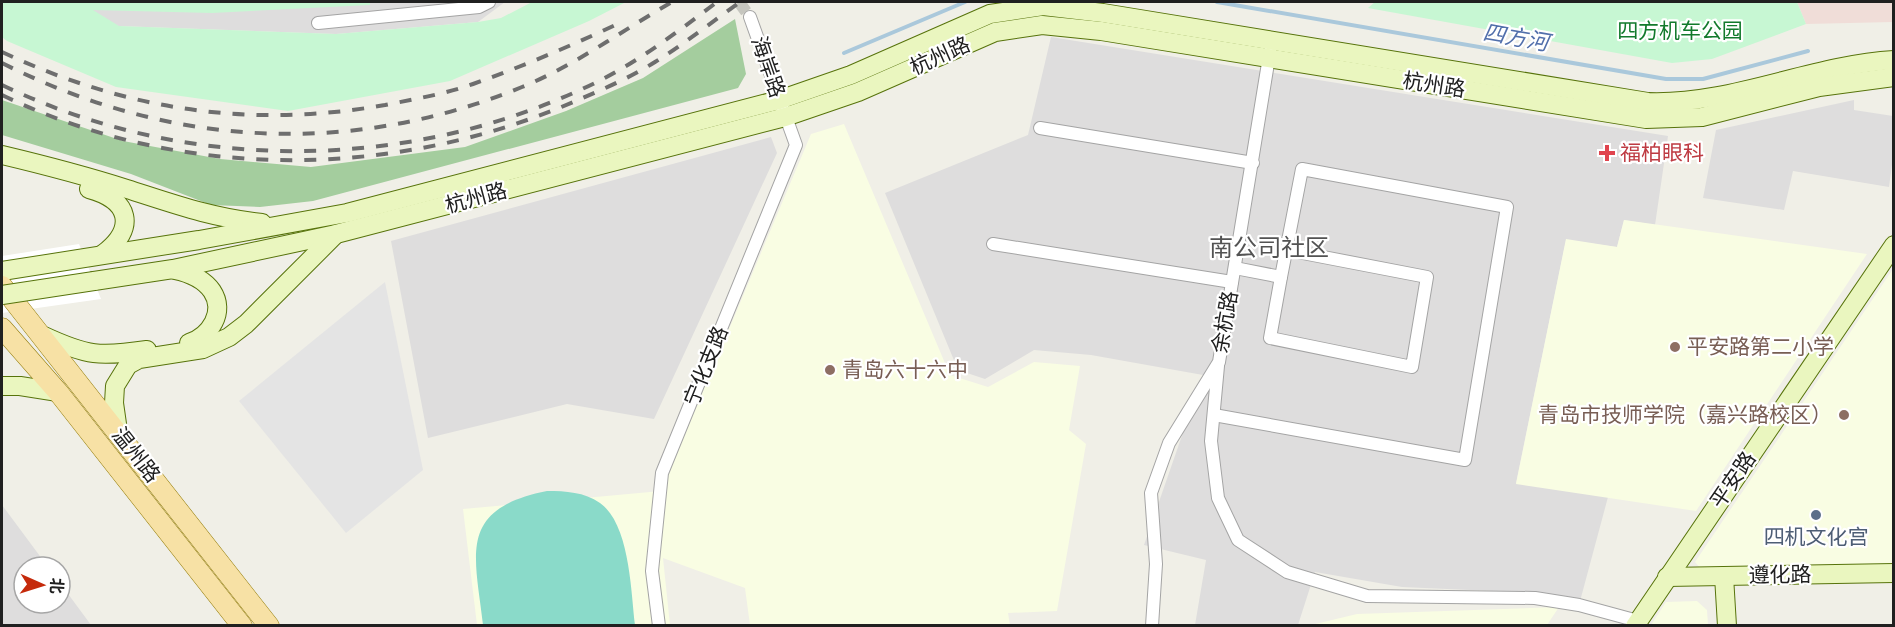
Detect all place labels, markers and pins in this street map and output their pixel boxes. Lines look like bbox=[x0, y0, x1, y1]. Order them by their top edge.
place label: 福柏眼科 bbox=[1620, 140, 1704, 164]
marker: 福柏眼科 bbox=[1598, 144, 1616, 162]
place label: 平安路第二小学 bbox=[1687, 334, 1834, 358]
marker: 平安路第二小学 bbox=[1668, 340, 1682, 354]
place label: 青岛六十六中 bbox=[842, 357, 968, 381]
marker: 青岛六十六中 bbox=[823, 363, 837, 377]
place label: 青岛市技师学院（嘉兴路校区） bbox=[1538, 402, 1832, 426]
marker: 青岛市技师学院（嘉兴路校区） bbox=[1837, 408, 1851, 422]
marker: 四机文化宫 bbox=[1809, 508, 1823, 522]
place label: 四机文化宫 bbox=[1764, 524, 1869, 548]

